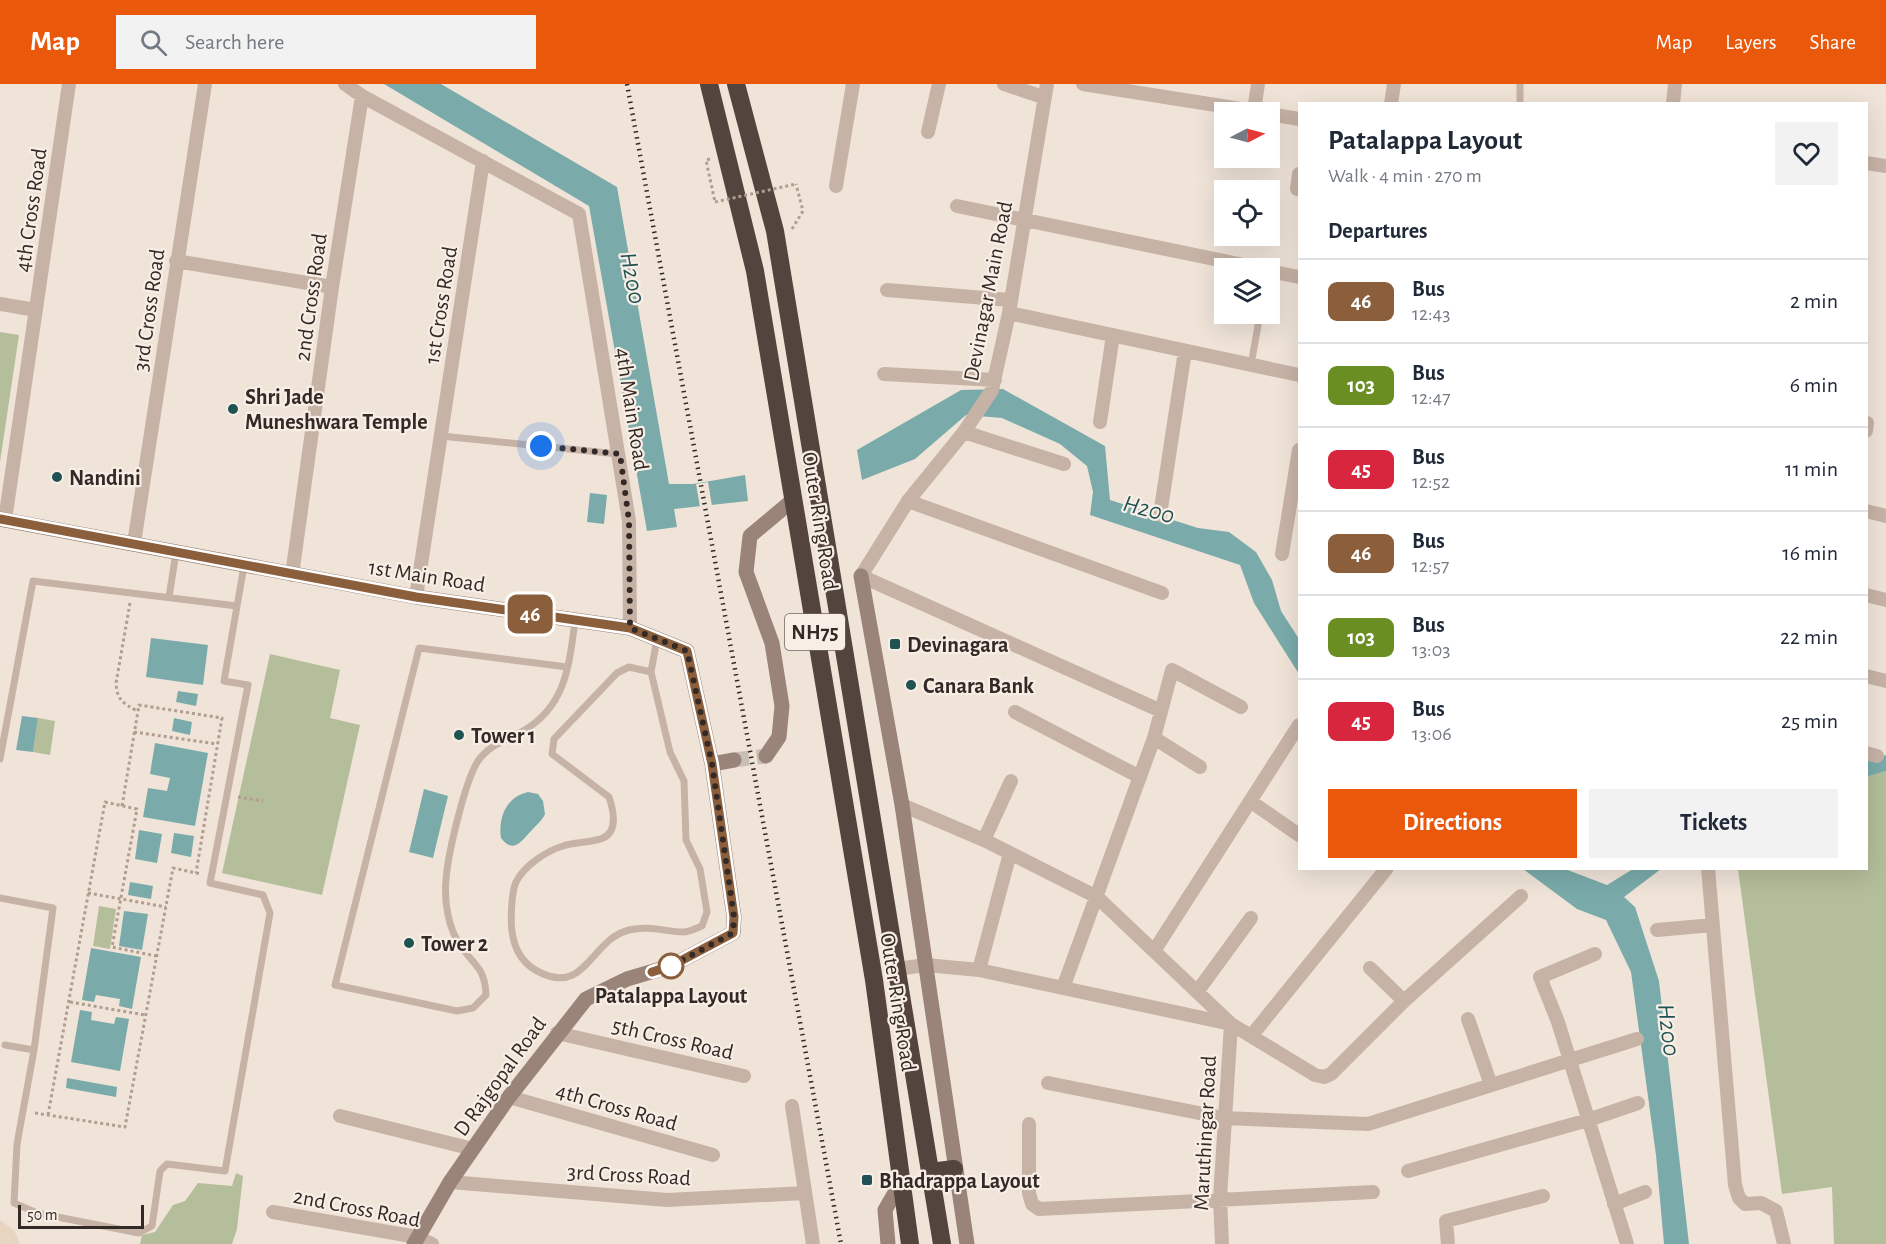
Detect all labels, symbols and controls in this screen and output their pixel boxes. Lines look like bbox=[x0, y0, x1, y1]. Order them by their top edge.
search box bbox=[116, 15, 536, 69]
icon: search bbox=[137, 26, 170, 59]
text: Map bbox=[30, 28, 80, 56]
text: Search here bbox=[185, 31, 284, 53]
text: Map bbox=[1656, 32, 1692, 53]
text: Layers bbox=[1725, 32, 1776, 53]
text: Share bbox=[1809, 32, 1856, 53]
north arrow bbox=[1214, 102, 1280, 168]
map controls bbox=[1214, 102, 1280, 324]
button: heart bbox=[1775, 122, 1838, 185]
text: Patalappa Layout bbox=[1328, 127, 1522, 155]
street label: 4th Cross Road bbox=[11, 147, 51, 274]
text: Walk · 4 min · 270 m bbox=[1328, 166, 1482, 186]
button: locate bbox=[1214, 180, 1280, 246]
street label: Devinagar Main Road bbox=[960, 199, 1016, 383]
text: Departures bbox=[1328, 220, 1428, 242]
street label: 2nd Cross Road bbox=[291, 232, 331, 363]
street label: 1st Cross Road bbox=[421, 245, 461, 366]
street label: 3rd Cross Road bbox=[129, 247, 168, 373]
water label: H200 bbox=[615, 250, 649, 306]
button: layers bbox=[1214, 258, 1280, 324]
text: Bus bbox=[1412, 278, 1445, 300]
text: 2 min bbox=[1790, 290, 1838, 312]
text: 46 bbox=[1351, 291, 1371, 312]
text: 12:43 bbox=[1412, 304, 1450, 324]
street label: 4th Main Road bbox=[611, 346, 653, 472]
text: Bus bbox=[1412, 362, 1445, 384]
text: 6 min bbox=[1790, 374, 1838, 396]
text: 103 bbox=[1347, 375, 1375, 396]
place label: Shri Jade Muneshwara Temple bbox=[245, 386, 428, 433]
text: 12:47 bbox=[1412, 388, 1451, 408]
marker: Shri Jade Muneshwara Temple bbox=[226, 402, 240, 416]
your location bbox=[526, 431, 556, 461]
text: Bus bbox=[1412, 446, 1445, 468]
street label: Outer Ring Road bbox=[798, 450, 842, 592]
text: 11 min bbox=[1785, 458, 1838, 480]
text: 45 bbox=[1351, 459, 1371, 480]
place label: Nandini bbox=[69, 467, 141, 489]
marker: Nandini bbox=[50, 470, 64, 484]
text: 12:52 bbox=[1412, 472, 1450, 492]
water label: H200 bbox=[1120, 492, 1177, 528]
text: Bus bbox=[1412, 530, 1445, 552]
text: 16 min bbox=[1782, 542, 1838, 564]
text: 46 bbox=[1351, 543, 1371, 564]
street label: 1st Main Road bbox=[367, 556, 487, 596]
text: 12:57 bbox=[1412, 556, 1449, 576]
line badge: 46 bbox=[503, 594, 557, 634]
text: 46 bbox=[520, 604, 540, 625]
road number: NH75 bbox=[785, 614, 845, 650]
text: Bus bbox=[1412, 614, 1445, 636]
text: 22 min bbox=[1780, 626, 1838, 648]
text: 103 bbox=[1347, 627, 1375, 648]
place label: Devinagara bbox=[907, 634, 1009, 656]
marker: Devinagara bbox=[888, 637, 902, 651]
text: 13:03 bbox=[1412, 640, 1451, 660]
place label: Canara Bank bbox=[923, 675, 1034, 697]
marker: Canara Bank bbox=[904, 678, 918, 692]
text: Bus bbox=[1412, 698, 1445, 720]
text: 25 min bbox=[1781, 710, 1838, 732]
text: 45 bbox=[1351, 711, 1371, 732]
text: 13:06 bbox=[1412, 724, 1452, 744]
place label: Tower 1 bbox=[471, 725, 536, 747]
marker: Tower 1 bbox=[452, 728, 466, 742]
button: Directions bbox=[1328, 789, 1577, 858]
button: Tickets bbox=[1589, 789, 1838, 858]
street label: Outer Ring Road bbox=[876, 931, 920, 1073]
place label: Tower 2 bbox=[421, 933, 488, 955]
marker: Tower 2 bbox=[402, 936, 416, 950]
marker: Patalappa Layout bbox=[658, 953, 684, 979]
place label: Patalappa Layout bbox=[595, 985, 748, 1008]
water label: H200 bbox=[1653, 1003, 1683, 1057]
street label: D Rajgopal Road bbox=[449, 1013, 550, 1140]
street label: 5th Cross Road bbox=[610, 1014, 736, 1064]
street label: Maruthingar Road bbox=[1190, 1055, 1220, 1211]
street label: 4th Cross Road bbox=[554, 1079, 680, 1135]
street label: 3rd Cross Road bbox=[567, 1161, 691, 1189]
place label: Bhadrappa Layout bbox=[879, 1170, 1040, 1193]
marker: Bhadrappa Layout bbox=[860, 1173, 874, 1187]
street label: 2nd Cross Road bbox=[291, 1185, 422, 1231]
scale bar bbox=[18, 1202, 144, 1230]
text: 50 m bbox=[27, 1207, 58, 1223]

